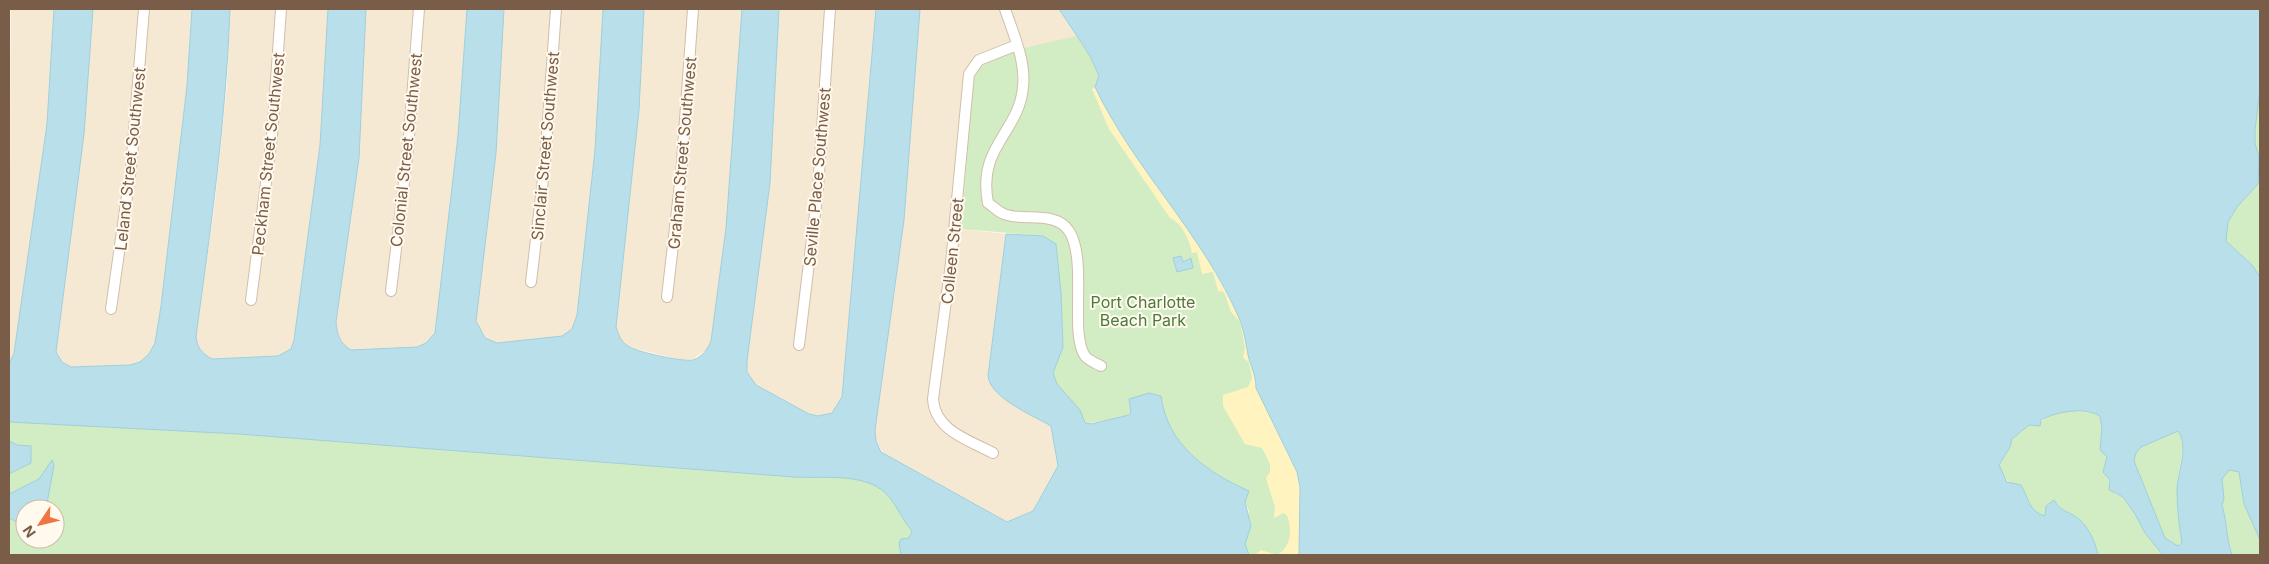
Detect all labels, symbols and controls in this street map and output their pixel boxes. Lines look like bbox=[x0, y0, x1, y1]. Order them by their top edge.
street label: Sinclair Street Southwest bbox=[527, 51, 563, 241]
street label: Peckham Street Southwest bbox=[247, 52, 289, 256]
street label: Colonial Street Southwest bbox=[386, 52, 426, 248]
street label: Graham Street Southwest bbox=[664, 56, 700, 250]
street label: Leland Street Southwest bbox=[110, 66, 150, 252]
street label: Seville Place Southwest bbox=[799, 87, 835, 267]
street label: Colleen Street bbox=[936, 197, 968, 305]
park label: Port Charlotte Beach Park bbox=[1091, 292, 1195, 330]
north arrow bbox=[15, 499, 65, 549]
text: N bbox=[19, 522, 39, 541]

